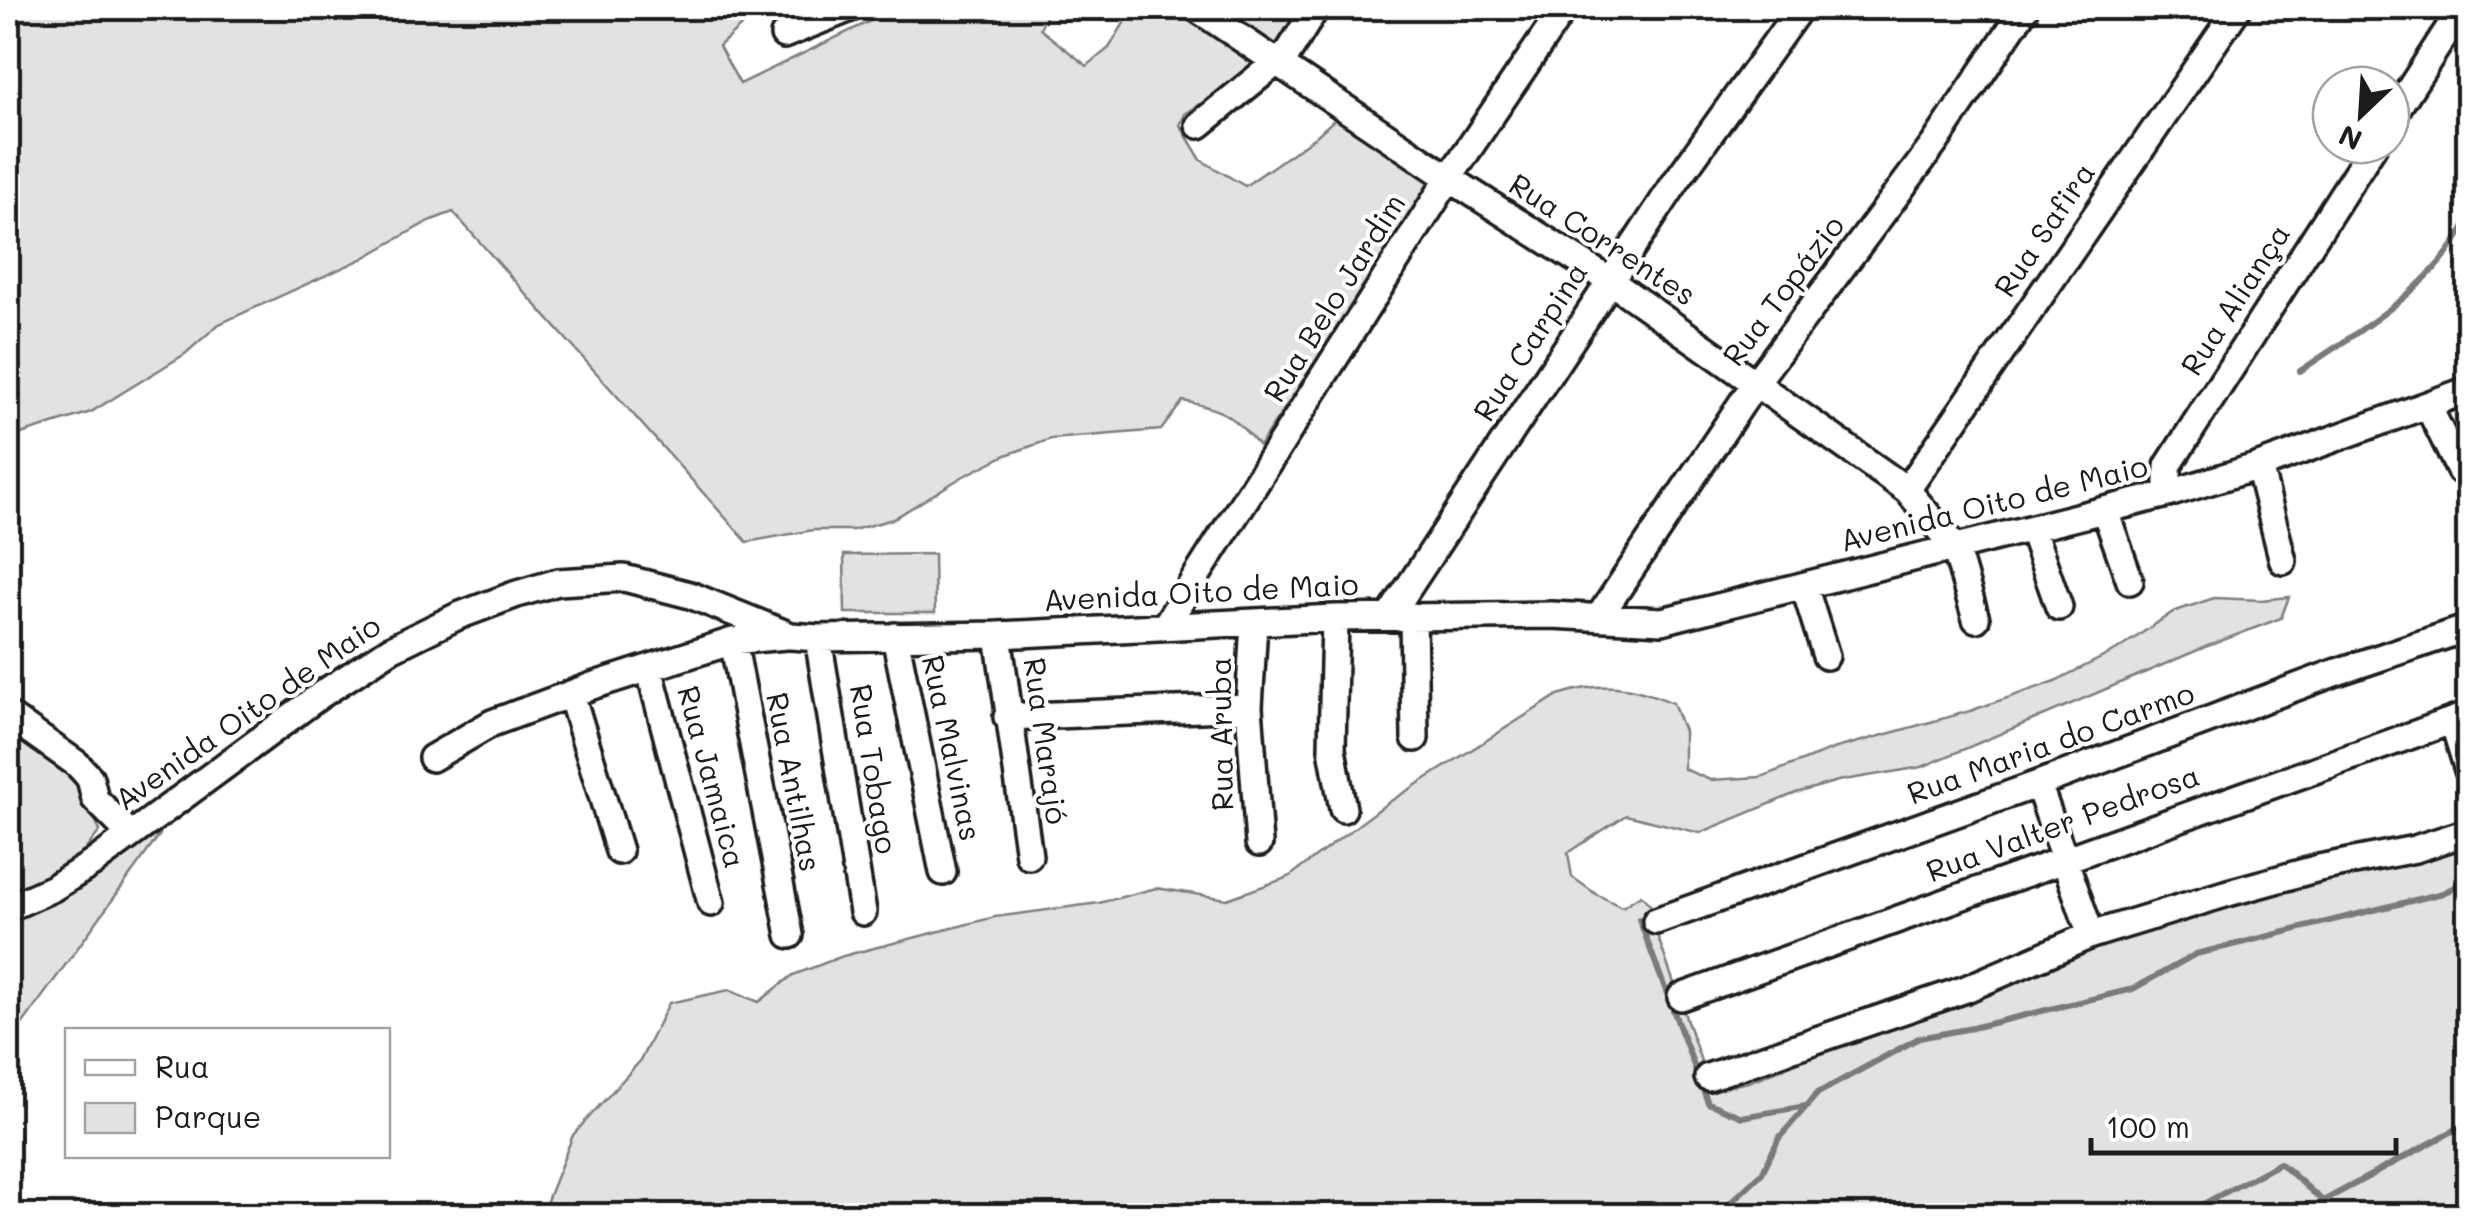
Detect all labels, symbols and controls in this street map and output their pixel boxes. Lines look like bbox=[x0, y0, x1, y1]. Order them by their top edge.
north arrow bbox=[2311, 65, 2411, 165]
text: N bbox=[2333, 118, 2367, 159]
street label: Rua Safira bbox=[1984, 154, 2103, 304]
street label: Rua Correntes bbox=[1502, 163, 1704, 314]
street label: Rua Belo Jardim bbox=[1253, 185, 1413, 409]
street label: Rua Topázio bbox=[1712, 206, 1852, 373]
street label: Rua Aliança bbox=[2170, 215, 2298, 382]
street label: Rua Carpina bbox=[1463, 254, 1596, 428]
street label: Avenida Oito de Maio bbox=[1836, 444, 2151, 560]
street label: Avenida Oito de Maio bbox=[1042, 563, 1360, 619]
street label: Avenida Oito de Maio bbox=[106, 604, 388, 818]
street label: Rua Malvinas bbox=[914, 651, 992, 844]
street label: Rua Marajó bbox=[1015, 655, 1078, 827]
street label: Rua Aruba bbox=[1199, 657, 1241, 811]
street label: Rua Maria do Carmo bbox=[1901, 672, 2199, 813]
street label: Rua Jamaica bbox=[669, 681, 756, 872]
street label: Rua Tobago bbox=[842, 681, 908, 856]
street label: Rua Antilhas bbox=[758, 689, 832, 874]
street label: Rua Valter Pedrosa bbox=[1920, 754, 2204, 890]
legend bbox=[65, 1028, 390, 1158]
text: Rua bbox=[155, 1046, 209, 1086]
scale bar bbox=[2091, 1093, 2396, 1155]
text: Parque bbox=[155, 1096, 261, 1136]
text: 100 m bbox=[2106, 1106, 2190, 1146]

